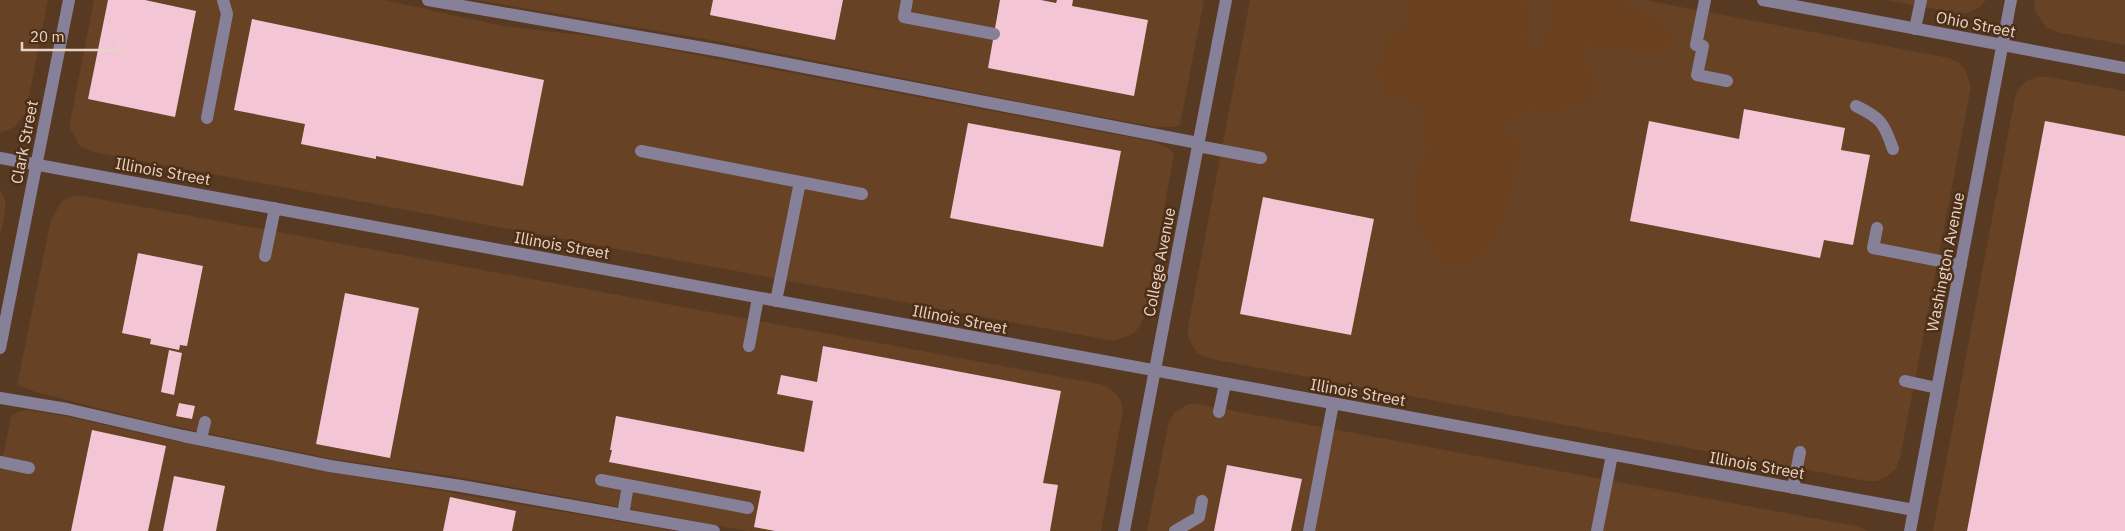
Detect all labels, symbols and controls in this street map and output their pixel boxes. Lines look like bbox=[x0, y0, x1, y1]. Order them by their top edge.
street label: Ohio Street bbox=[1934, 6, 2018, 42]
scale bar bbox=[22, 20, 119, 52]
text: 20 m bbox=[30, 27, 65, 46]
street label: Clark Street bbox=[6, 98, 42, 186]
street label: Illinois Street bbox=[114, 153, 212, 189]
street label: Washington Avenue bbox=[1922, 190, 1968, 334]
street label: College Avenue bbox=[1139, 206, 1179, 318]
street label: Illinois Street bbox=[513, 227, 611, 263]
street label: Illinois Street bbox=[911, 300, 1009, 338]
street label: Illinois Street bbox=[1309, 374, 1407, 410]
street label: Illinois Street bbox=[1708, 447, 1806, 483]

